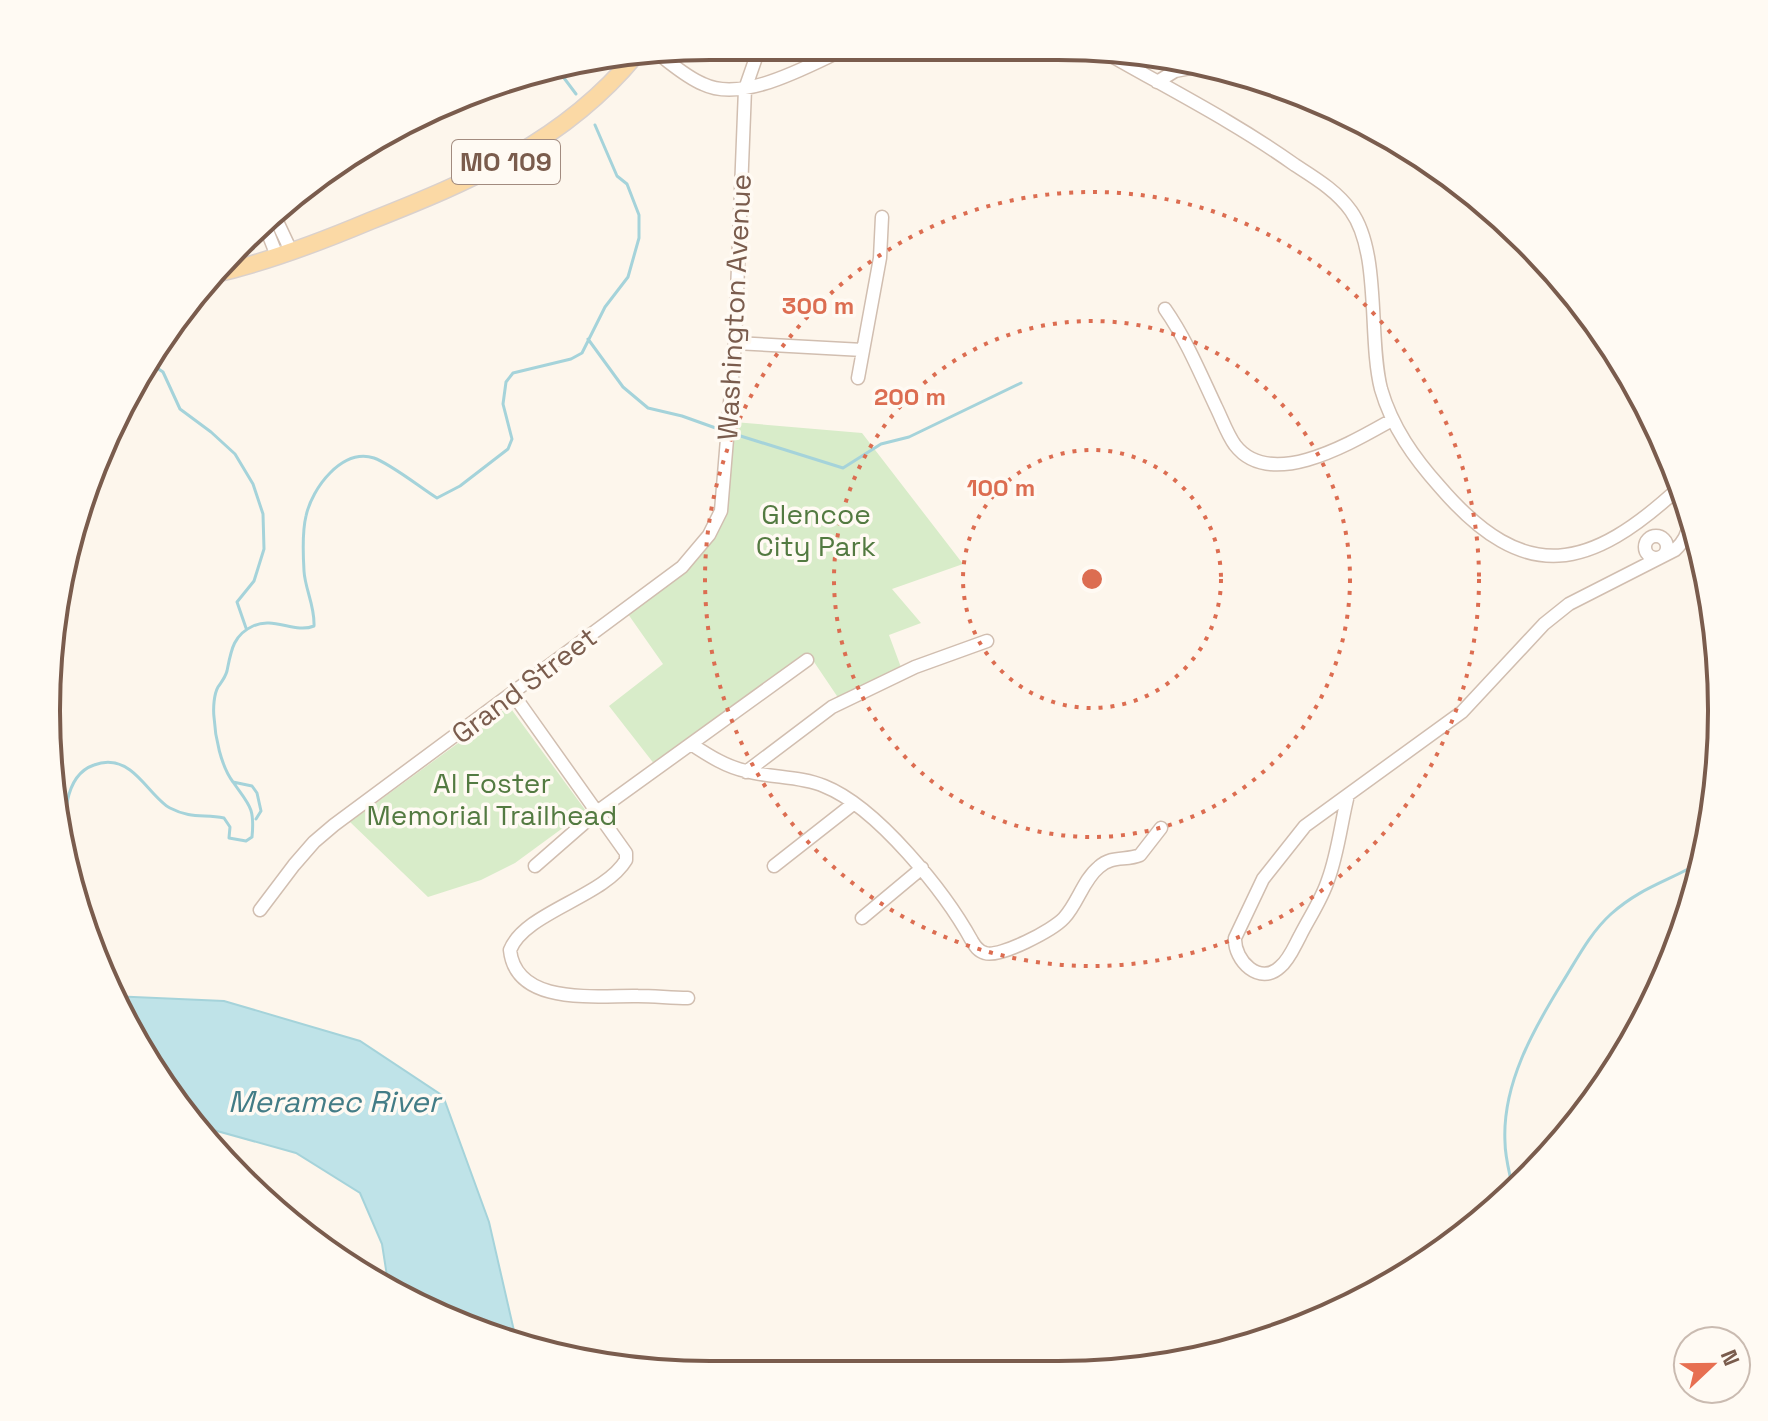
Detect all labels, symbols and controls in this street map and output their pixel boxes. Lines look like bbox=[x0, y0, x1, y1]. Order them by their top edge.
road number: MO 109 bbox=[452, 140, 560, 184]
street label: Washington Avenue bbox=[709, 173, 759, 441]
text: 300 m bbox=[782, 290, 854, 321]
text: 200 m bbox=[874, 381, 946, 412]
text: 100 m bbox=[967, 472, 1035, 503]
park label: Glencoe City Park bbox=[756, 496, 876, 564]
centre of rings bbox=[1078, 565, 1106, 593]
street label: Grand Street bbox=[444, 619, 604, 751]
park label: Al Foster Memorial Trailhead bbox=[367, 765, 617, 833]
water label: Meramec River bbox=[228, 1082, 443, 1121]
north arrow bbox=[1672, 1325, 1752, 1405]
text: N bbox=[1715, 1345, 1746, 1370]

